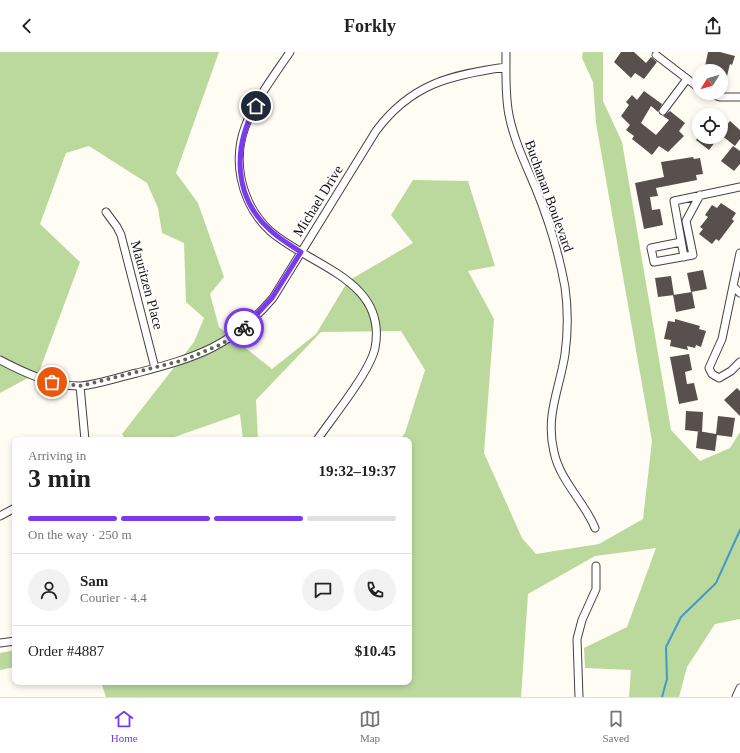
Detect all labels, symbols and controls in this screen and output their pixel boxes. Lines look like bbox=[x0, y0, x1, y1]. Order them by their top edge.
icon: back bbox=[16, 15, 38, 37]
icon: share bbox=[702, 15, 724, 37]
text: Forkly bbox=[344, 16, 396, 36]
north arrow bbox=[692, 64, 728, 100]
map controls bbox=[692, 64, 728, 144]
pin bbox=[239, 89, 273, 123]
icon: home bbox=[245, 95, 267, 117]
button: locate bbox=[692, 108, 728, 144]
street label: Buchanan Boulevard bbox=[522, 138, 576, 254]
street label: Michael Drive bbox=[290, 163, 346, 239]
street label: Mauritzen Place bbox=[128, 239, 166, 331]
courier bbox=[224, 308, 264, 348]
icon: bike bbox=[233, 317, 255, 339]
pin bbox=[35, 365, 69, 399]
icon: bag bbox=[41, 371, 63, 393]
text: Arriving in bbox=[28, 448, 86, 463]
text: 19:32–19:37 bbox=[319, 463, 396, 479]
text: 3 min bbox=[28, 464, 91, 493]
text: On the way · 250 m bbox=[28, 527, 132, 542]
button: person bbox=[28, 569, 70, 611]
button: chat bbox=[302, 569, 344, 611]
button: phone bbox=[354, 569, 396, 611]
text: Sam bbox=[80, 573, 108, 589]
text: Courier · 4.4 bbox=[80, 590, 147, 605]
text: Order #4887 bbox=[28, 643, 104, 659]
text: $10.45 bbox=[355, 643, 396, 659]
tab: Home bbox=[111, 708, 138, 744]
tab: Map bbox=[359, 708, 381, 744]
tab: Saved bbox=[602, 708, 629, 744]

